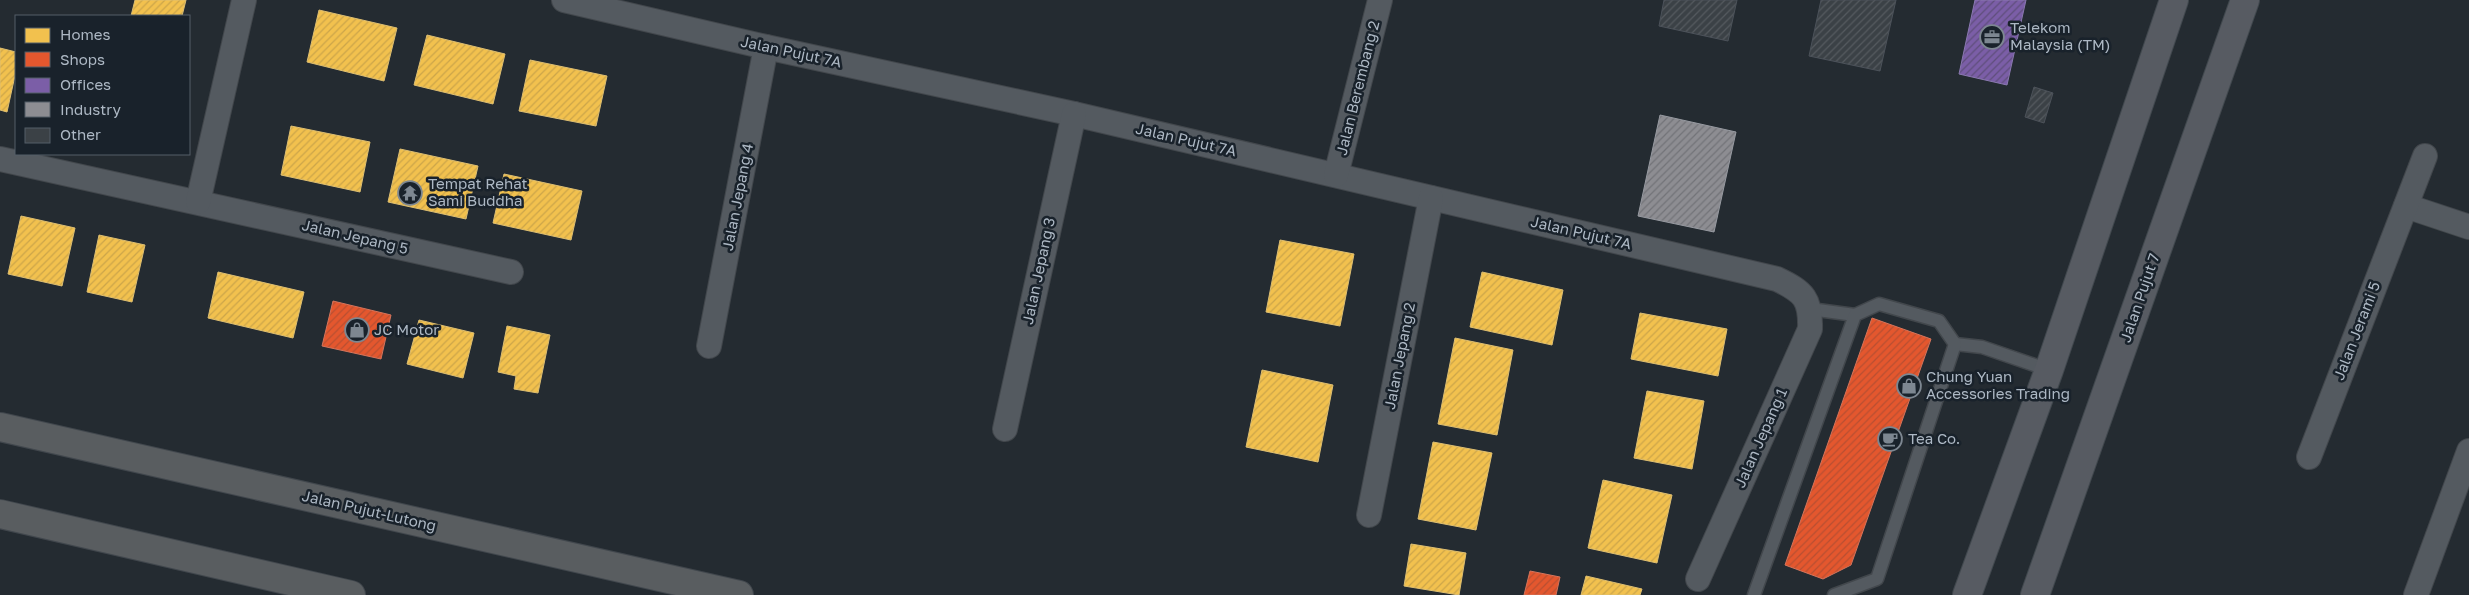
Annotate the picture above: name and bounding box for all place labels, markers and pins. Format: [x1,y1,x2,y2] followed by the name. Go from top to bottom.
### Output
[2010,18,2111,53] place label: Telekom Malaysia (TM)
[1979,24,2005,50] office icon: Telekom Malaysia (TM)
[428,174,528,209] place label: Tempat Rehat Sami Buddha
[397,180,423,206] temple icon: Tempat Rehat Sami Buddha
[344,317,370,343] shop icon: JC Motor
[374,320,439,338] place label: JC Motor
[1926,367,2070,402] place label: Chung Yuan Accessories Trading
[1896,373,1922,399] shop icon: Chung Yuan Accessories Trading
[1877,426,1903,452] cafe icon: Tea Co.
[1908,429,1960,447] place label: Tea Co.

